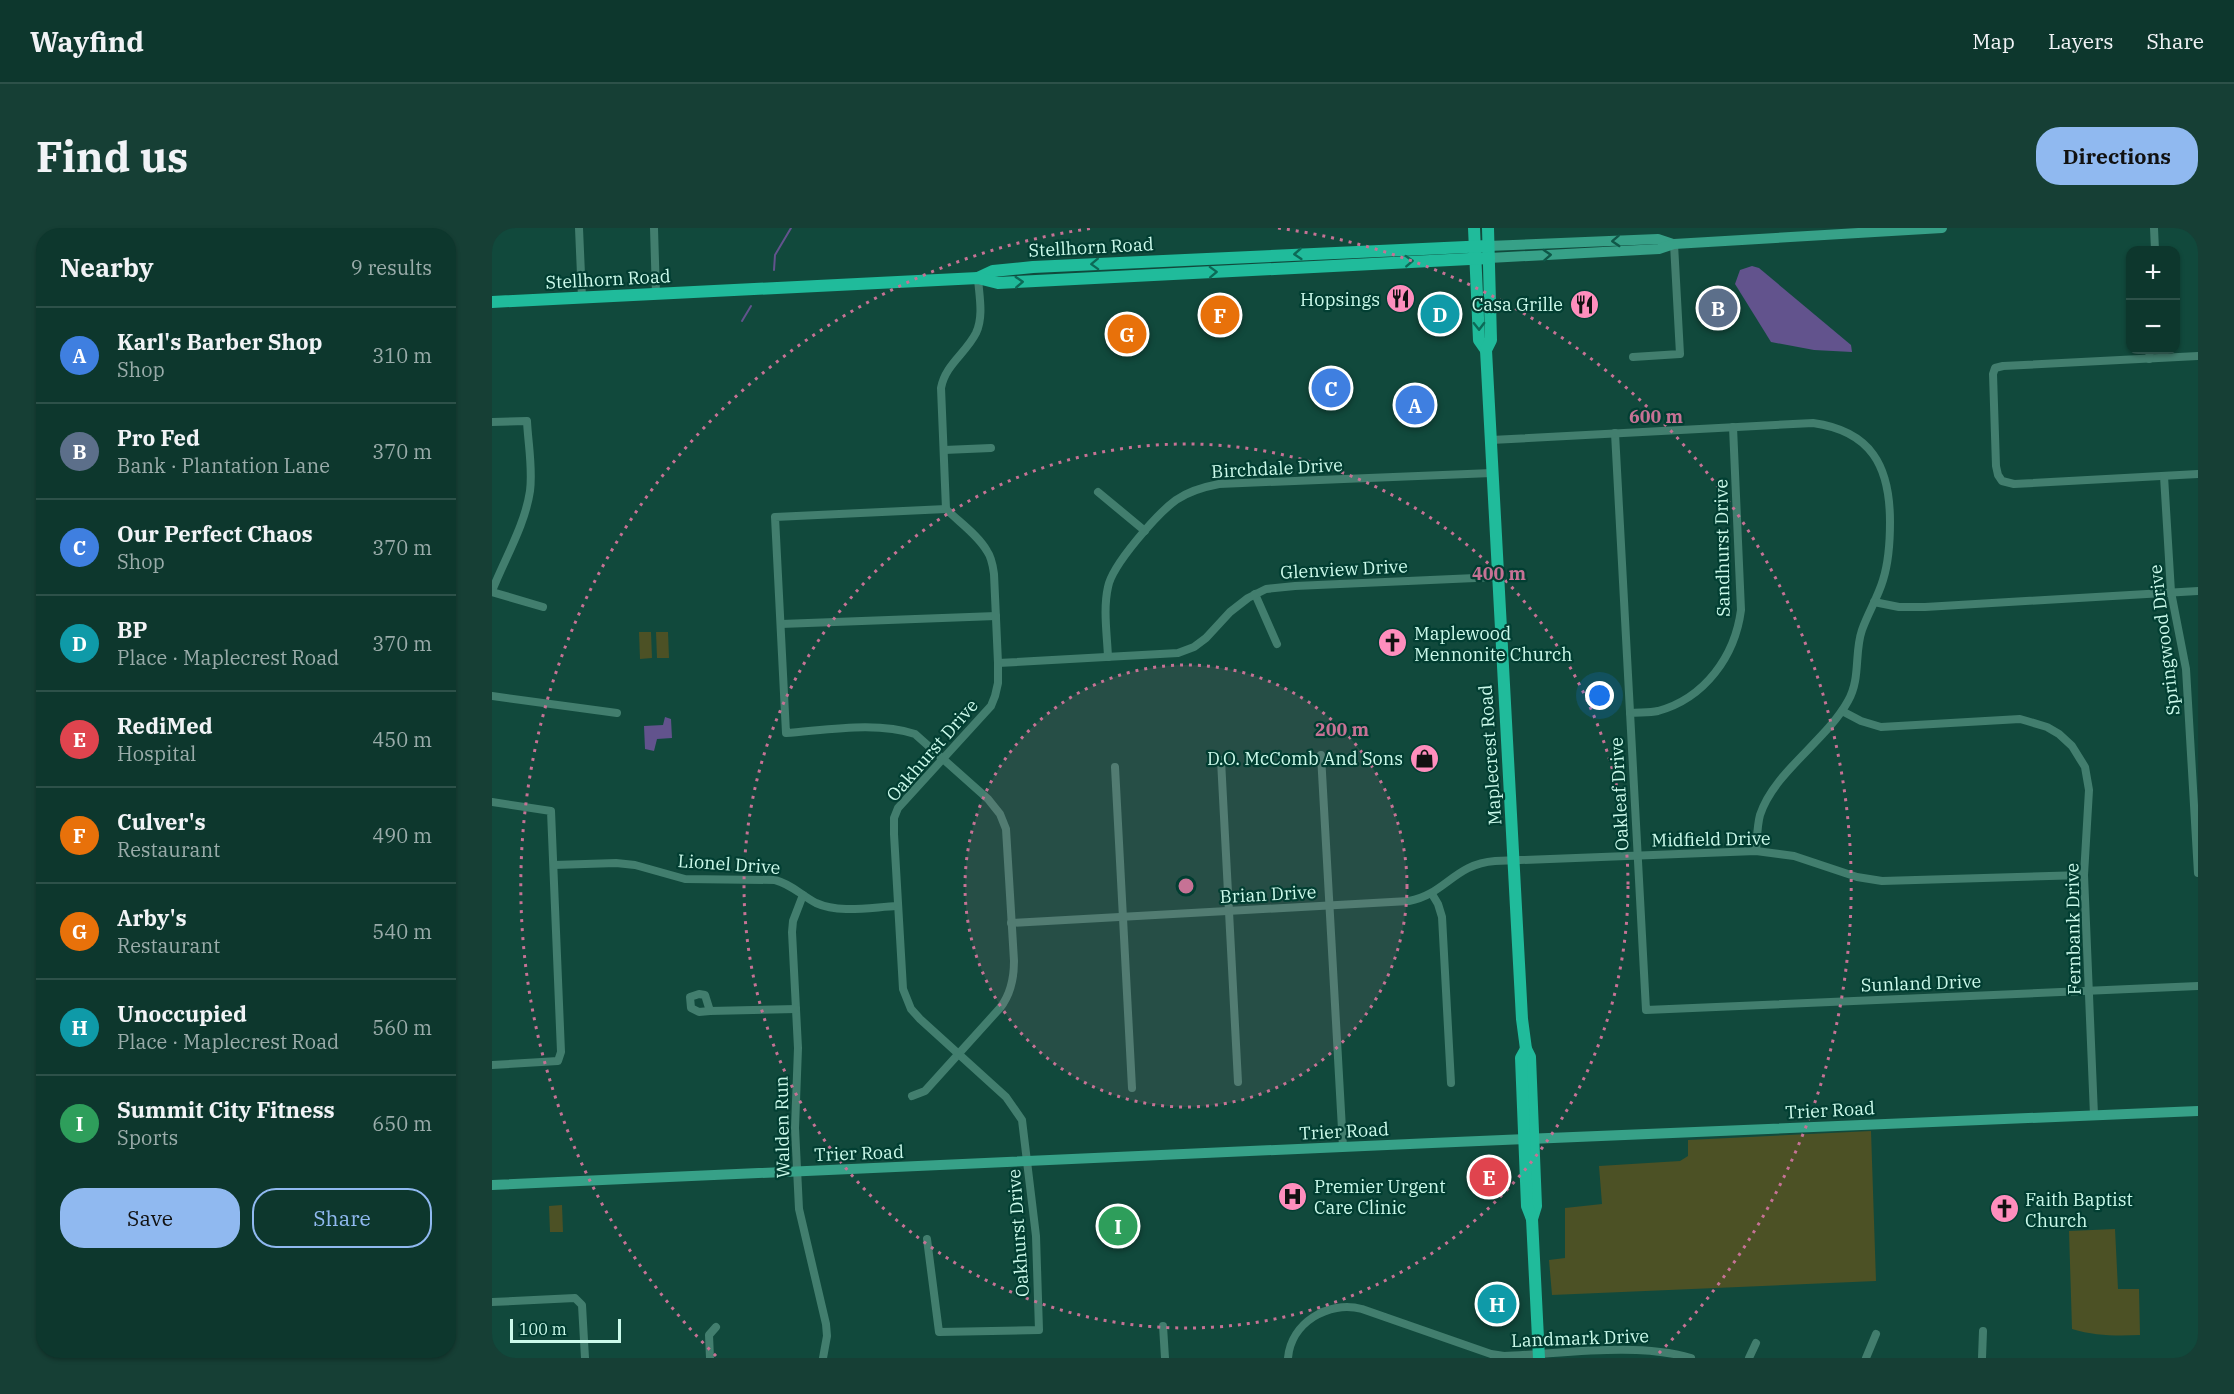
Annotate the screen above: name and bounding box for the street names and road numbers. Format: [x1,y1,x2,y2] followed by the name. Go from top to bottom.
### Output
[1028,232,1154,262] street label: Stellhorn Road
[545,264,671,294] street label: Stellhorn Road
[1211,453,1343,483] street label: Birchdale Drive
[1709,479,1735,617] street label: Sandhurst Drive
[1280,554,1408,584] street label: Glenview Drive
[2143,563,2185,717] street label: Springwood Drive
[1474,684,1506,826] street label: Maplecrest Road
[881,694,983,806] street label: Oakhurst Drive
[1605,736,1633,852] street label: Oakleaf Drive
[1651,826,1771,852] street label: Midfield Drive
[677,849,781,879] street label: Lionel Drive
[2060,863,2086,995] street label: Fernbank Drive
[1219,880,1317,908] street label: Brian Drive
[1860,969,1982,997] street label: Sunland Drive
[770,1076,794,1178] street label: Walden Run
[1785,1096,1876,1124] street label: Trier Road
[1299,1117,1390,1145] street label: Trier Road
[814,1140,904,1166] street label: Trier Road
[1002,1168,1034,1298] street label: Oakhurst Drive
[1511,1324,1649,1352] street label: Landmark Drive

